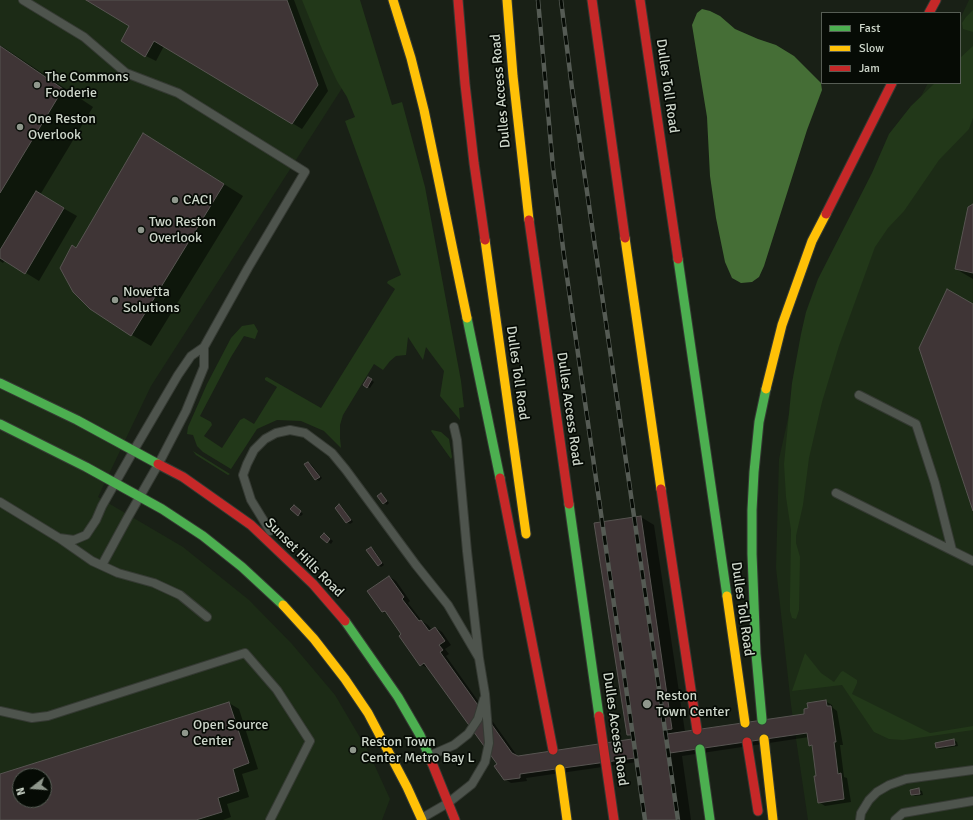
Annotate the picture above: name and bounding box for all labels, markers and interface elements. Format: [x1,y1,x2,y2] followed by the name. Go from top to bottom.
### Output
[821,12,961,84] legend
[859,21,880,36] text: Fast
[488,33,514,149] street label: Dulles Access Road
[652,38,682,134] street label: Dulles Toll Road
[859,41,884,56] text: Slow
[859,61,880,76] text: Jam
[45,69,129,102] place label: The Commons Fooderie
[32,80,42,90] marker: The Commons Fooderie
[28,111,96,144] place label: One Reston Overlook
[15,122,25,132] marker: One Reston Overlook
[183,192,212,208] place label: CACI
[170,195,180,205] marker: CACI
[149,214,216,246] place label: Two Reston Overlook
[136,225,146,235] marker: Two Reston Overlook
[123,284,180,316] place label: Novetta Solutions
[110,295,120,305] marker: Novetta Solutions
[502,325,532,421] street label: Dulles Toll Road
[553,351,585,467] street label: Dulles Access Road
[261,515,347,601] street label: Sunset Hills Road
[727,561,757,657] street label: Dulles Toll Road
[599,671,631,787] street label: Dulles Access Road
[656,688,730,720] place label: Reston Town Center
[641,698,653,710] marker: Reston Town Center
[193,717,268,750] place label: Open Source Center
[180,728,190,738] marker: Open Source Center
[361,734,475,766] place label: Reston Town Center Metro Bay L
[348,745,358,755] marker: Reston Town Center Metro Bay L
[12,768,52,808] north arrow
[14,786,28,797] text: N

